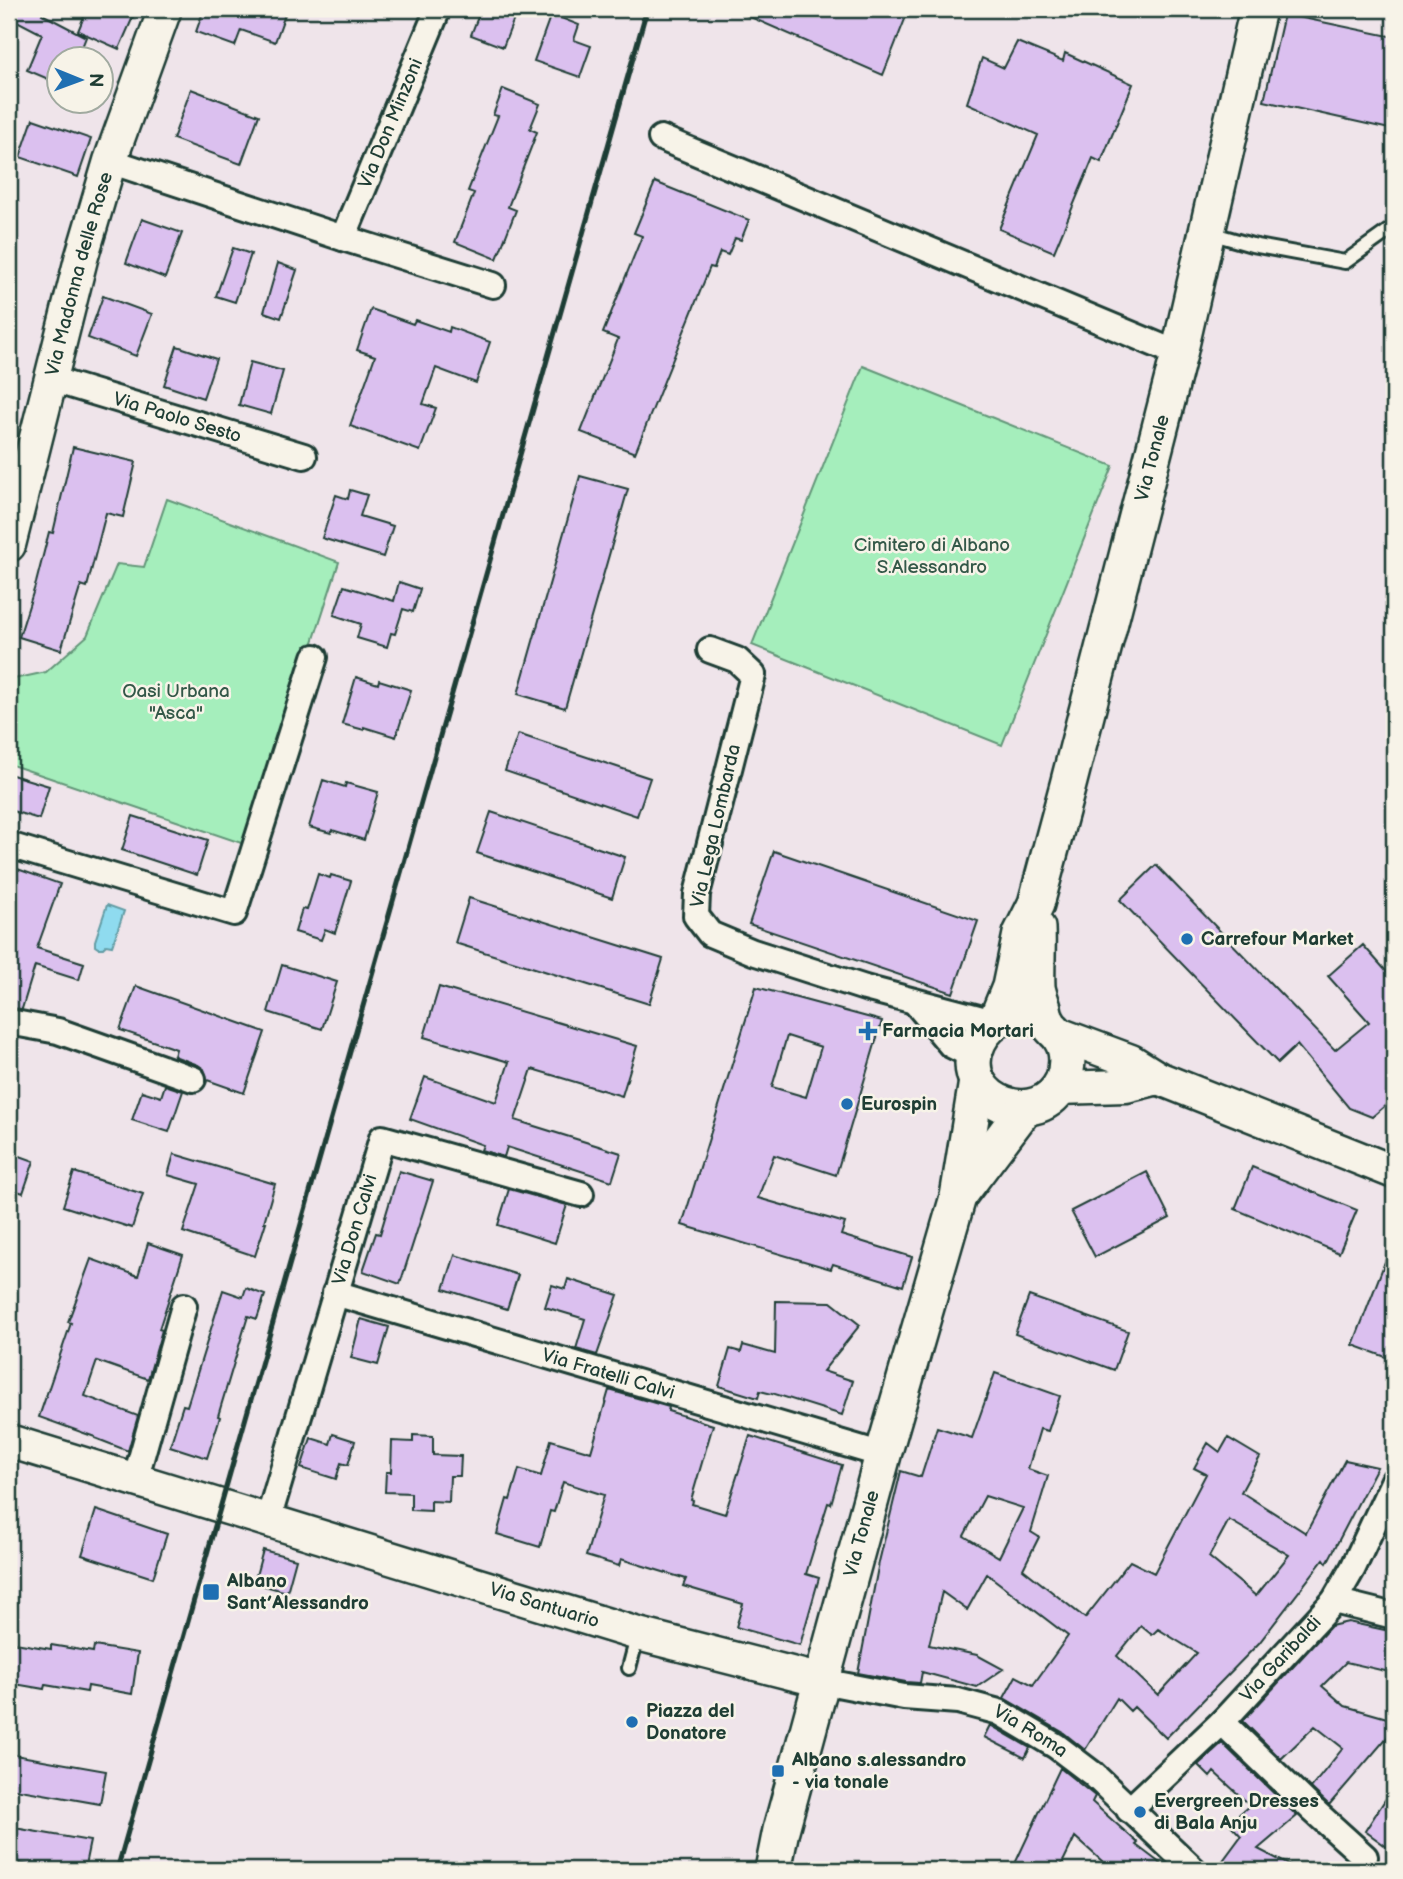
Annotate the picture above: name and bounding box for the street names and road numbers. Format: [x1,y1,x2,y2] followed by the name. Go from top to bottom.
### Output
[353,55,428,192] street label: Via Don Minzoni
[41,169,118,378] street label: Via Madonna delle Rose
[110,387,244,448] street label: Via Paolo Sesto
[1130,412,1174,504] street label: Via Tonale
[686,742,746,910] street label: Via Lega Lombarda
[327,1172,382,1288] street label: Via Don Calvi
[539,1343,677,1404] street label: Via Fratelli Calvi
[839,1488,884,1579] street label: Via Tonale
[487,1578,602,1633] street label: Via Santuario
[1235,1611,1326,1707] street label: Via Garibaldi
[989,1700,1072,1762] street label: Via Roma

